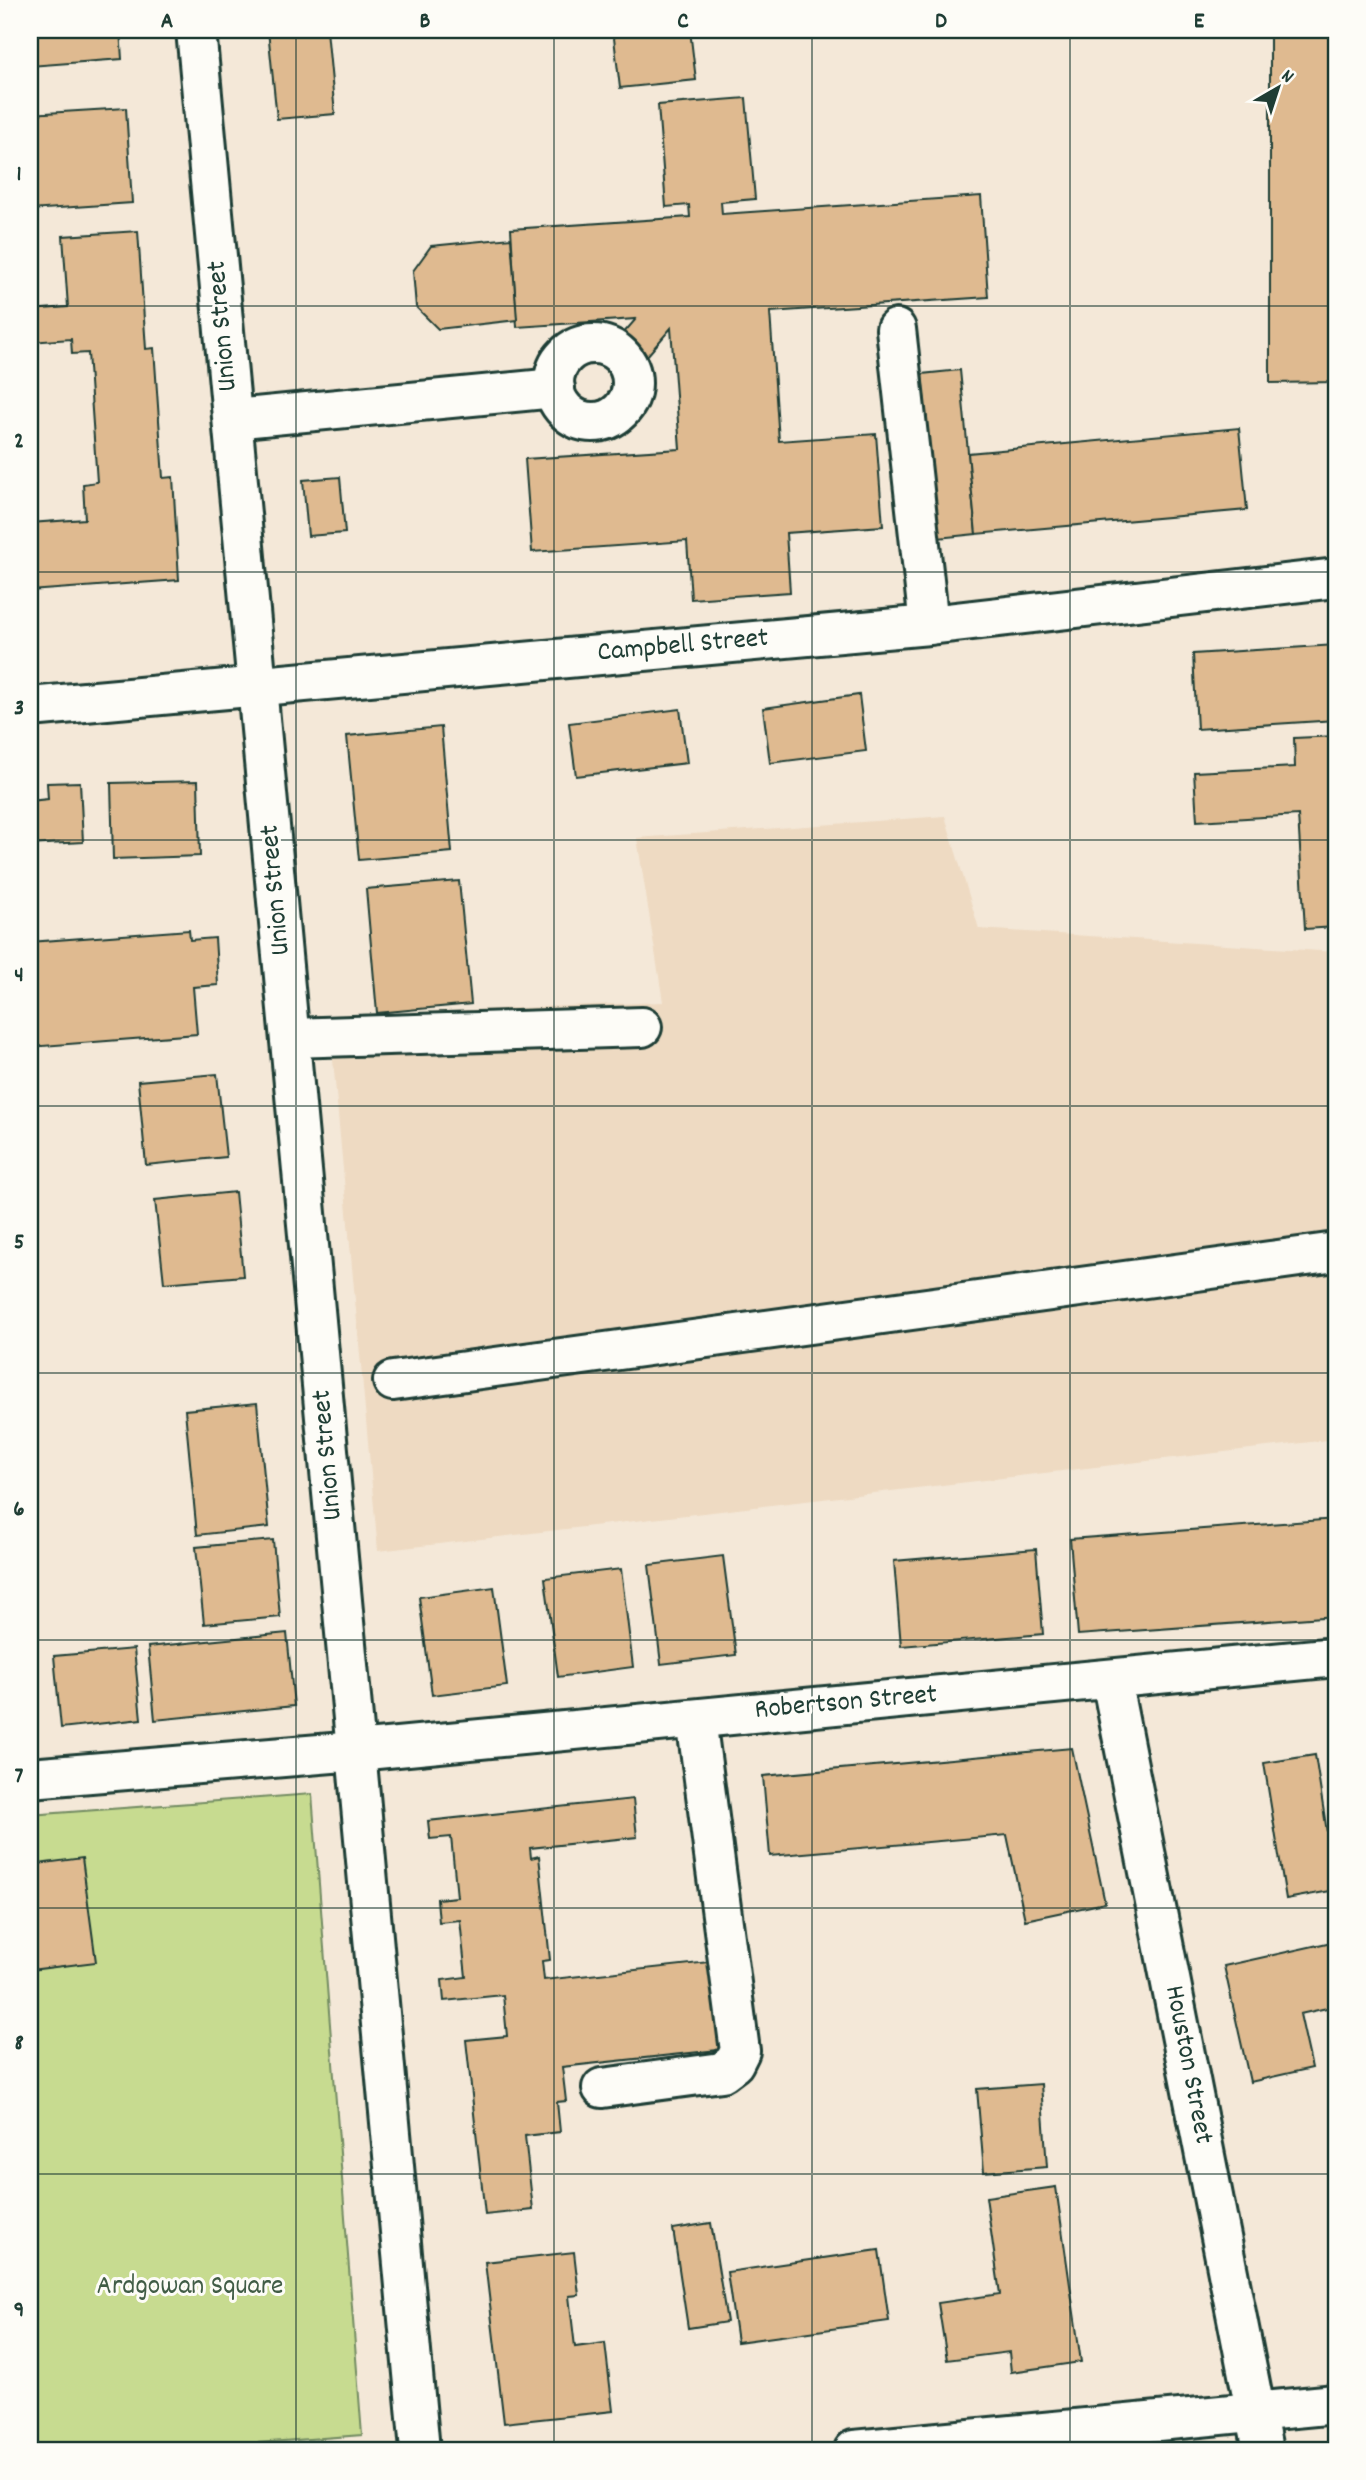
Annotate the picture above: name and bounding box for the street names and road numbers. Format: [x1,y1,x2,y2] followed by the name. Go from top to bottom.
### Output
[198,259,250,393] street label: Union Street
[596,620,770,674] street label: Campbell Street
[251,823,303,957] street label: Union Street
[303,1388,355,1522] street label: Union Street
[753,1676,939,1732] street label: Robertson Street
[1152,1982,1222,2148] street label: Houston Street

